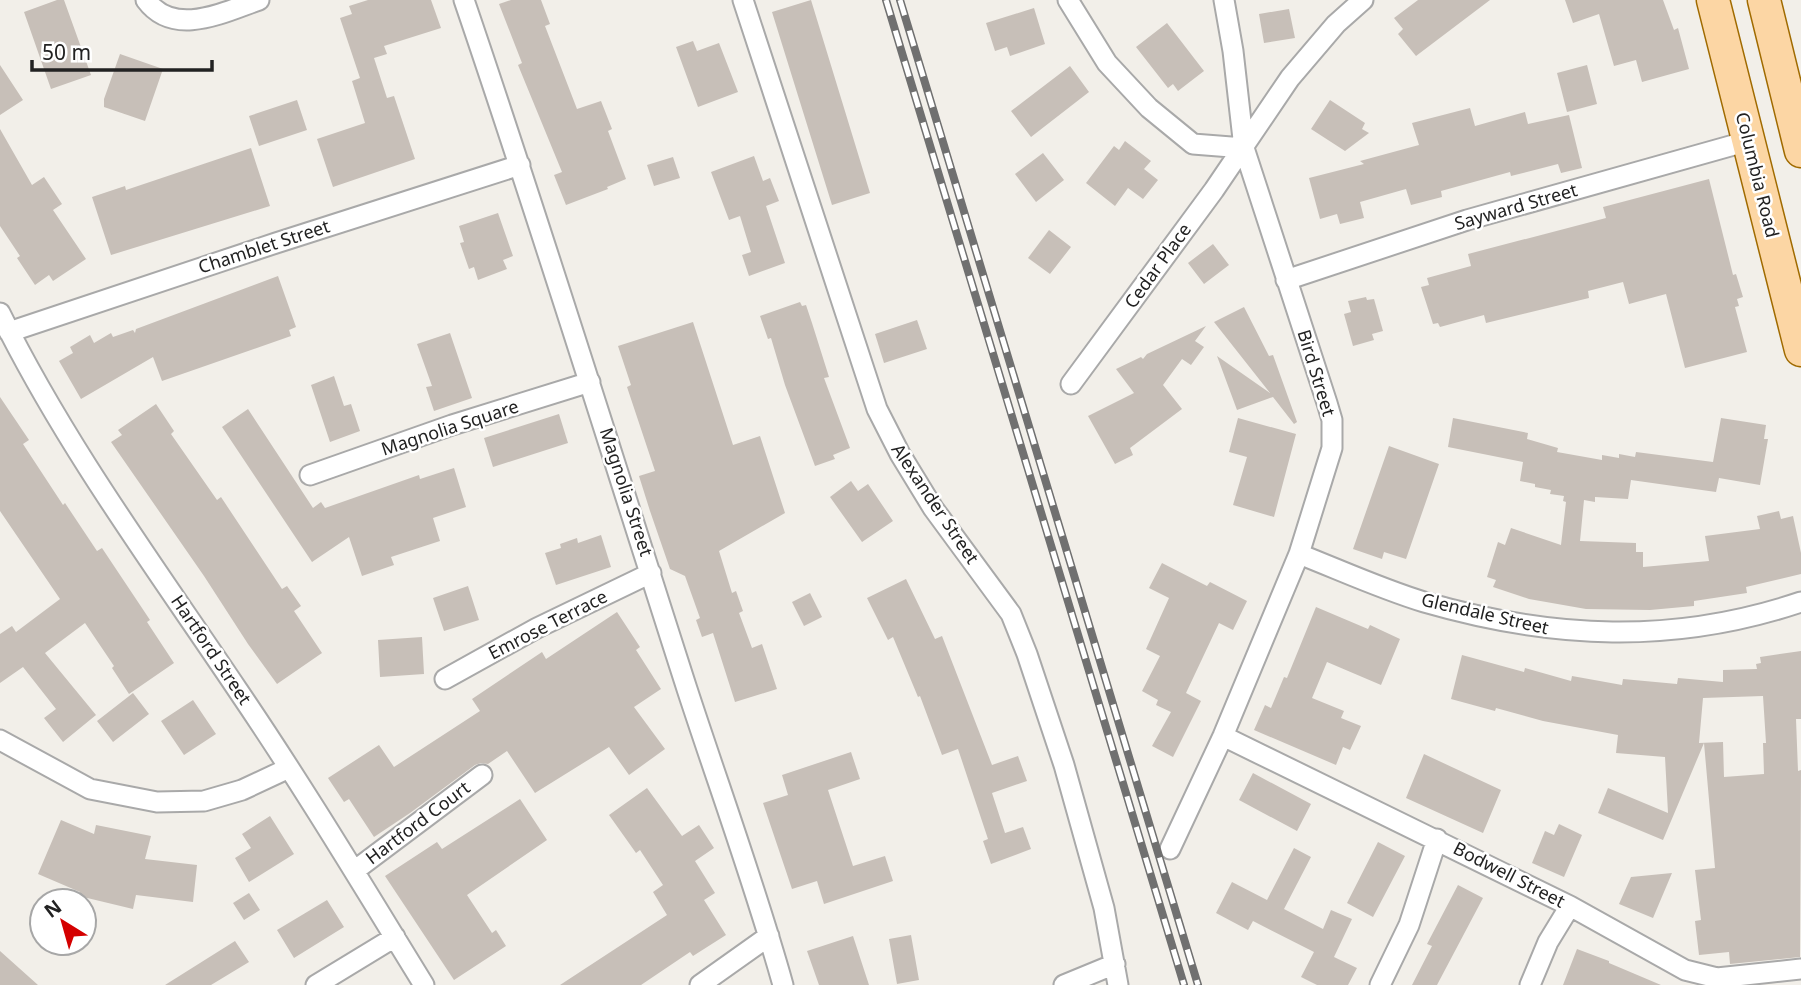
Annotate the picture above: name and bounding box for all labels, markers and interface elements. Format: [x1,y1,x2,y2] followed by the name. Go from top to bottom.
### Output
[32,28,212,72] scale bar
[42,38,91,66] text: 50 m
[1731,109,1785,240] street label: Columbia Road
[1452,177,1580,235] street label: Sayward Street
[195,213,333,279] street label: Chamblet Street
[1118,218,1196,313] street label: Cedar Place
[1292,326,1342,419] street label: Bird Street
[378,394,521,461] street label: Magnolia Square
[595,424,659,560] street label: Magnolia Street
[887,439,985,569] street label: Alexander Street
[484,584,611,664] street label: Emrose Terrace
[1419,587,1552,639] street label: Glendale Street
[166,590,258,709] street label: Hartford Street
[360,775,475,869] street label: Hartford Court
[1450,836,1570,913] street label: Bodwell Street
[28,887,98,957] north arrow
[39,893,67,923] text: N

